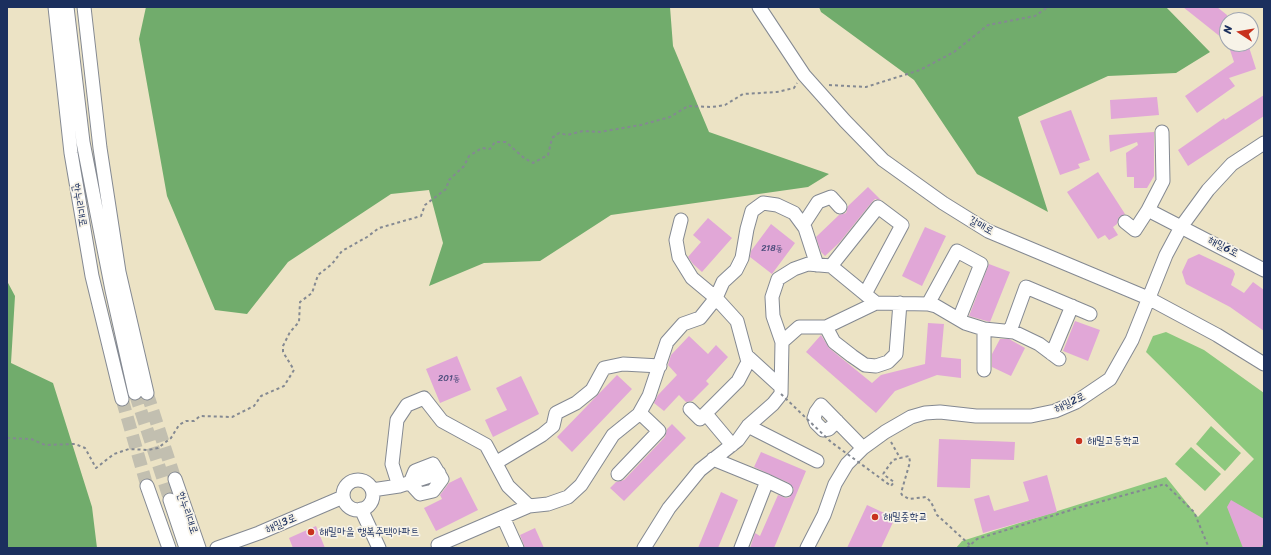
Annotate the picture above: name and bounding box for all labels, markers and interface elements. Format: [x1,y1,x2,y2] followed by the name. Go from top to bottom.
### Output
[1219,12,1259,52] north arrow
[1218,24,1238,35] text: N
[69,182,89,228] street label: 한누리대로
[966,214,996,238] street label: 갈매로
[1205,234,1241,260] street label: 해밀6로
[761,244,783,254] house number: 218동
[438,374,460,384] house number: 201동
[1052,390,1088,416] street label: 해밀2로
[1087,434,1140,448] place label: 해밀고등학교
[1074,436,1084,446] marker: 해밀고등학교
[174,490,200,536] street label: 한누리대로
[883,510,927,524] place label: 해밀중학교
[263,512,299,536] street label: 해밀3로
[870,512,880,522] marker: 해밀중학교
[319,525,419,539] place label: 해밀마을 행복주택아파트
[306,527,316,537] marker: 해밀마을 행복주택아파트

